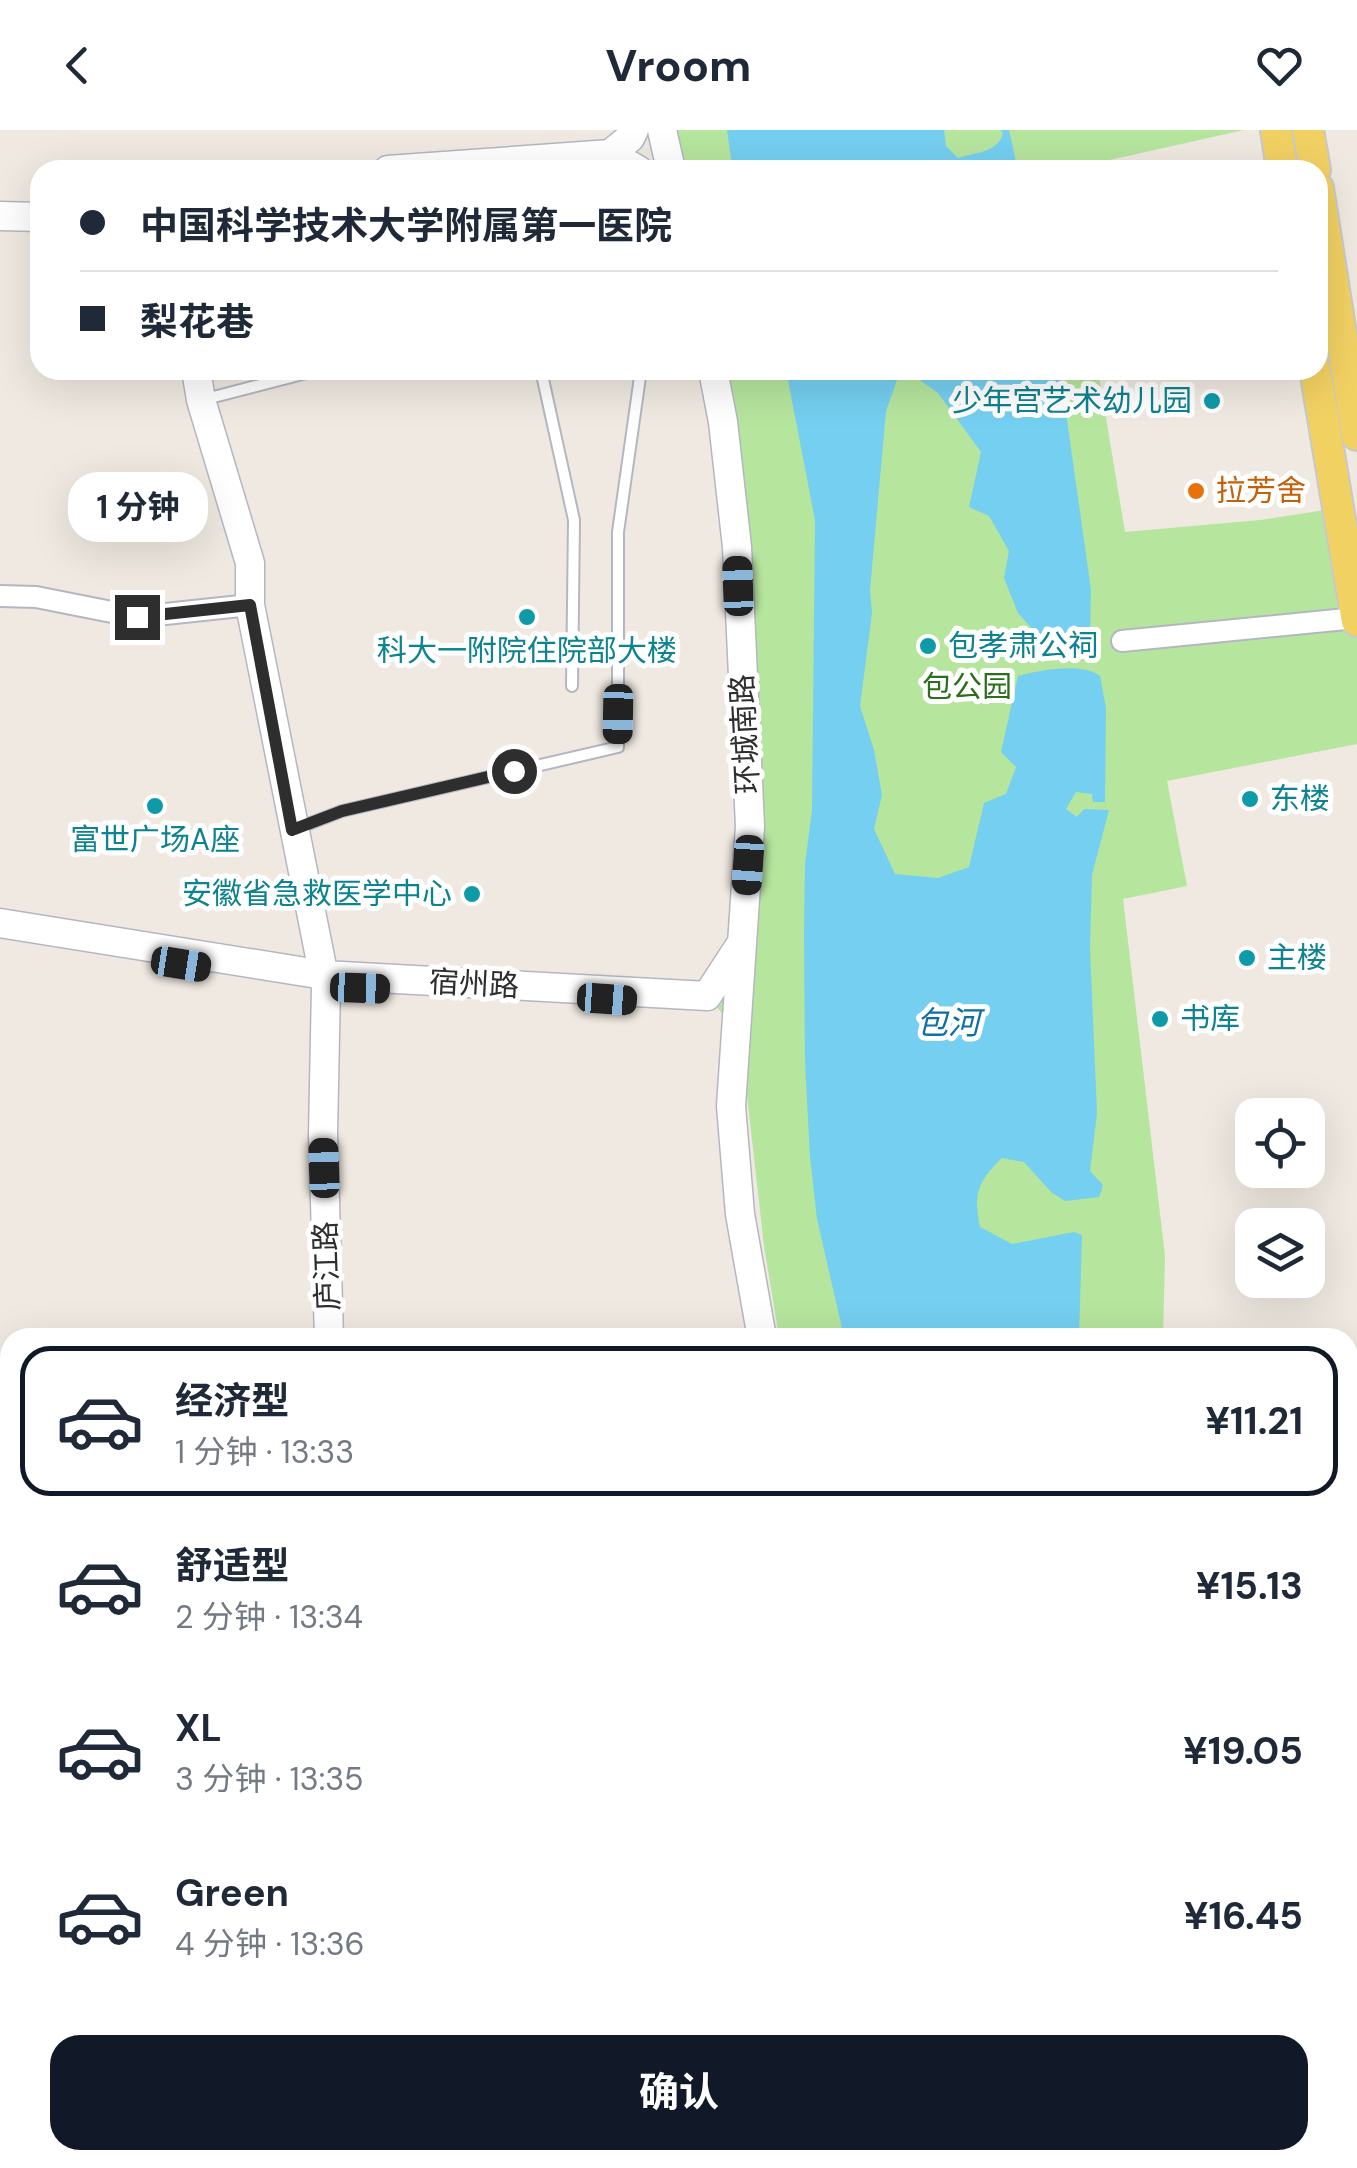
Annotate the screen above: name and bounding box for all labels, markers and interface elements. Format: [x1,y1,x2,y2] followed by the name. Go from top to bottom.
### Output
[606,36,751,95] text: Vroom
[50,38,105,93] icon: back
[1252,38,1307,93] icon: heart
[140,201,672,251] text: 中国科学技术大学附属第一医院
[140,297,254,347] text: 梨花巷
[952,381,1192,420] place label: 少年宫艺术幼儿园
[1201,390,1223,412] marker: 少年宫艺术幼儿园
[1216,471,1306,510] place label: 拉芳舍
[67,472,207,542] callout: 1 分钟
[1185,480,1207,502] marker: 拉芳舍
[96,486,180,528] text: 1 分钟
[722,555,754,617] car
[115,595,160,640] route end
[516,606,538,628] marker: 科大一附院住院部大楼
[948,626,1098,665] place label: 包孝肃公祠
[377,631,677,670] place label: 科大一附院住院部大楼
[917,635,939,657] marker: 包孝肃公祠
[922,667,1012,706] park label: 包公园
[722,673,767,795] street label: 环城南路
[602,684,634,744] car
[492,749,537,794] route start
[1270,779,1330,818] place label: 东楼
[1239,788,1261,810] marker: 东楼
[144,795,166,817] marker: 富世广场A座
[70,820,240,859] place label: 富世广场A座
[731,834,765,896] car
[182,874,452,913] place label: 安徽省急救医学中心
[461,883,483,905] marker: 安徽省急救医学中心
[1267,938,1327,977] place label: 主楼
[149,944,213,984] car
[1236,947,1258,969] marker: 主楼
[428,962,520,1005] street label: 宿州路
[329,972,391,1004] car
[576,982,638,1016] car
[1180,999,1240,1038] place label: 书库
[916,1002,986,1044] water label: 包河
[1149,1008,1171,1030] marker: 书库
[1235,1098,1325,1298] map controls
[1235,1098,1325,1188] button: locate
[308,1137,340,1199] car
[1235,1208,1325,1298] button: layers
[305,1220,348,1312] street label: 庐江路
[55,1376,145,1466] icon: car
[175,1376,289,1426] text: 经济型
[1205,1396,1303,1446] text: ¥11.21
[175,1431,354,1473] text: 1 分钟 · 13:33
[55,1541,145,1631] icon: car
[175,1541,289,1591] text: 舒适型
[1196,1561,1303,1611] text: ¥15.13
[175,1596,363,1638] text: 2 分钟 · 13:34
[175,1703,222,1753] text: XL
[55,1706,145,1796] icon: car
[1183,1726,1303,1776] text: ¥19.05
[175,1758,364,1800] text: 3 分钟 · 13:35
[175,1868,289,1918] text: Green
[55,1871,145,1961] icon: car
[1184,1891,1303,1941] text: ¥16.45
[175,1923,365,1965] text: 4 分钟 · 13:36
[50,2035,1308,2150] button: 确认

